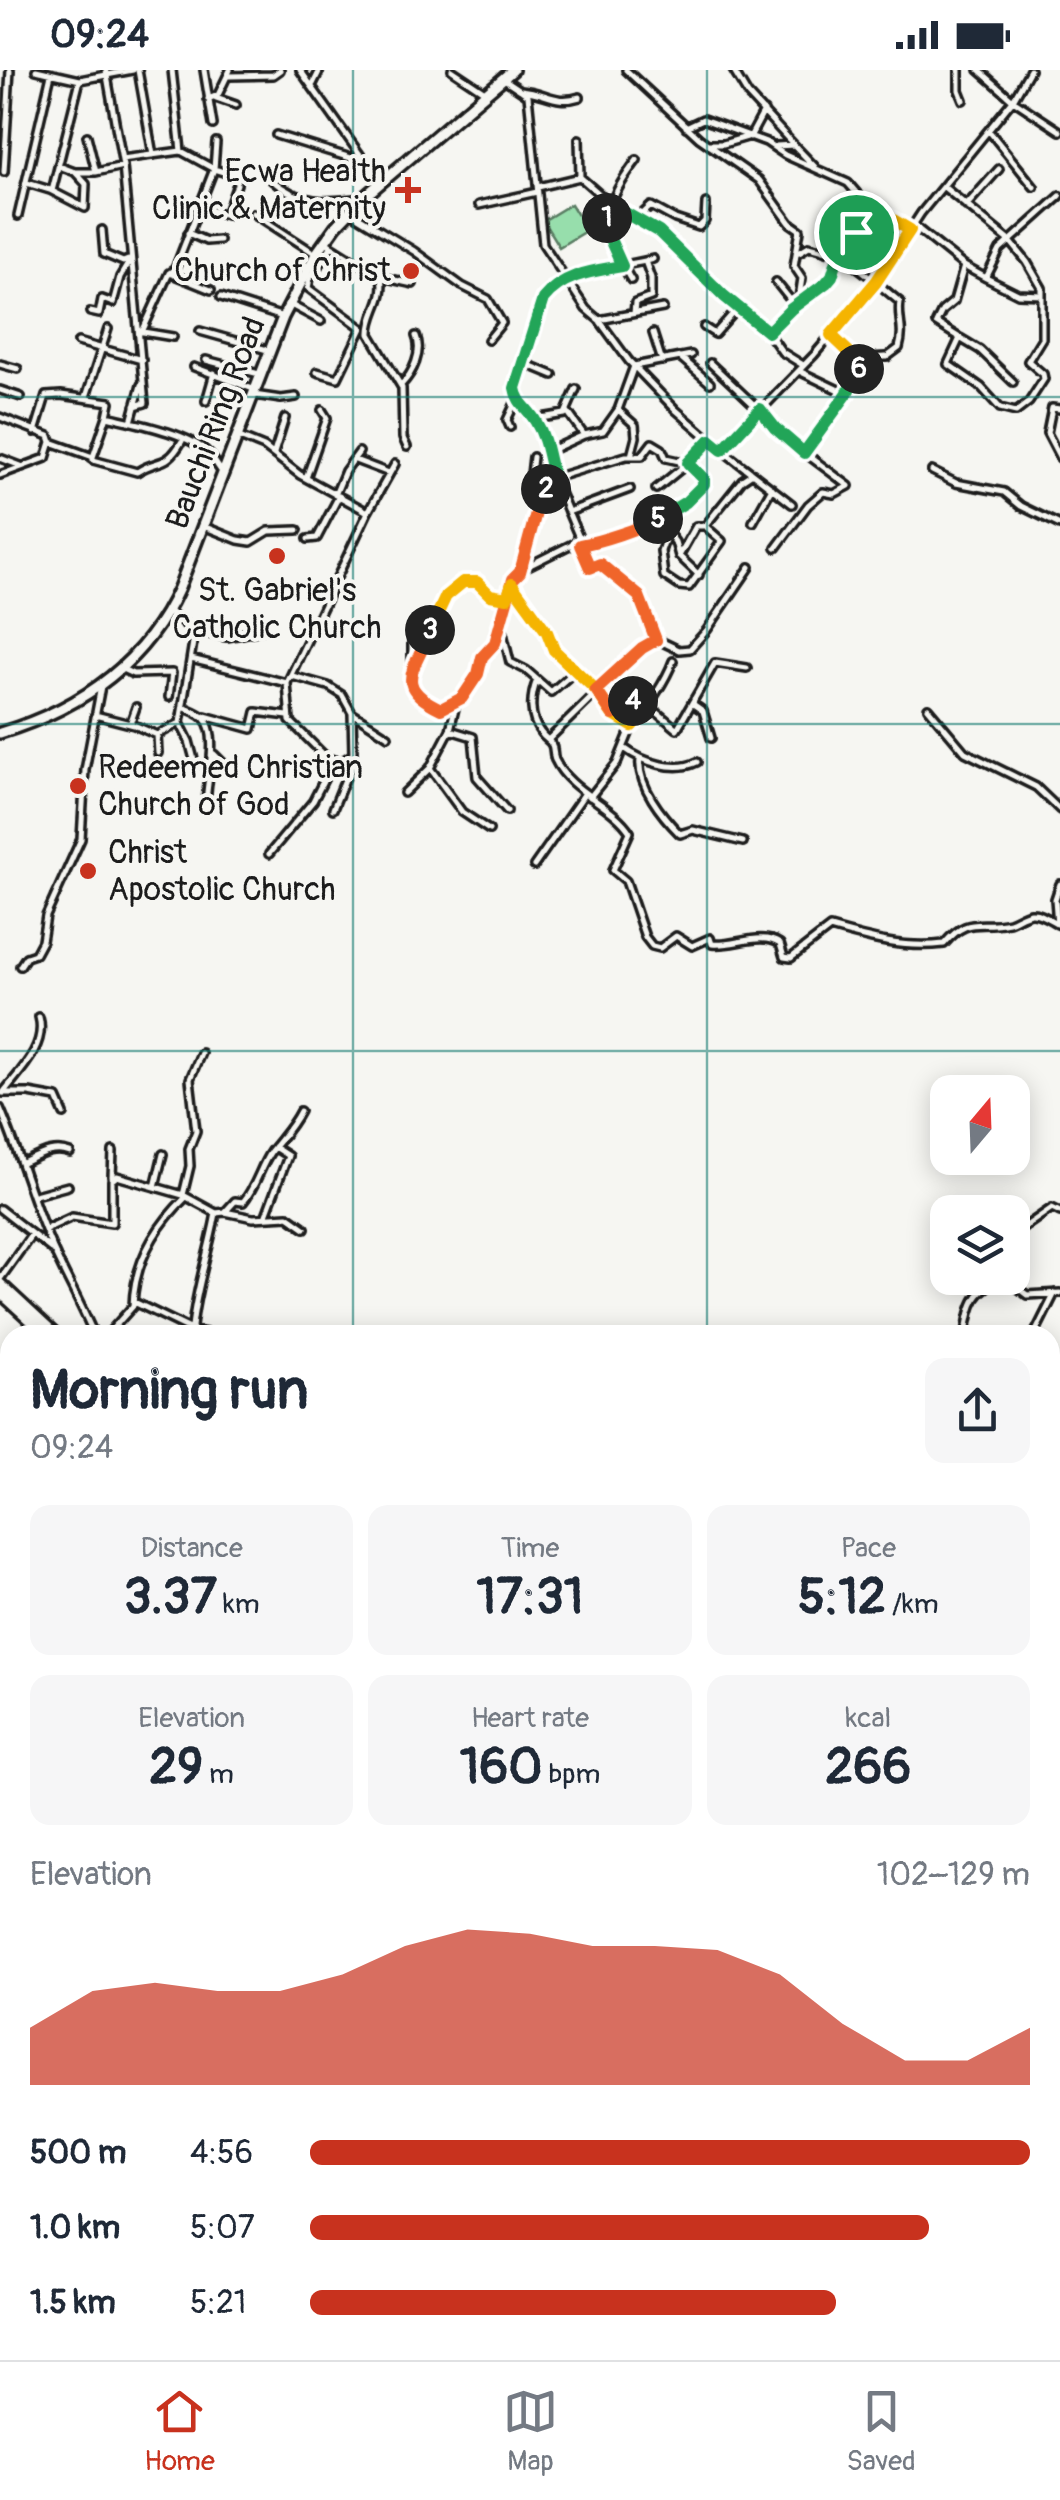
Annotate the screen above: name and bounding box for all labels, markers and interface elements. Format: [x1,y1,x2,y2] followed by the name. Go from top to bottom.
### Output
[50,11,149,59] text: 09:24
[152,152,386,229] place label: Ecwa Health Clinic & Maternity
[395,177,421,203] marker: Ecwa Health Clinic & Maternity
[814,190,899,275] pin
[582,193,632,243] pin: 1
[602,200,612,235] text: 1
[829,205,884,260] icon: arrive
[174,251,391,291] place label: Church of Christ
[400,260,422,282] marker: Church of Christ
[157,311,275,535] street label: Bauchi Ring Road
[834,344,884,394] pin: 6
[851,351,867,386] text: 6
[521,464,571,514] pin: 2
[538,471,554,506] text: 2
[633,494,683,544] pin: 5
[650,501,666,536] text: 5
[266,545,288,567] marker: St. Gabriel's Catholic Church
[173,571,381,648] place label: St. Gabriel's Catholic Church
[405,605,455,655] pin: 3
[422,612,438,647] text: 3
[608,676,658,726] pin: 4
[625,683,641,718] text: 4
[98,748,363,825] place label: Redeemed Christian Church of God
[67,775,89,797] marker: Redeemed Christian Church of God
[108,833,336,910] place label: Christ Apostolic Church
[77,860,99,882] marker: Christ Apostolic Church
[930,1075,1030,1175] north arrow
[930,1075,1030,1295] map controls
[930,1195,1030,1295] button: layers
[30,1356,308,1425] text: Morning run
[925,1358,1030,1463] button: share
[30,1428,113,1468] text: 09:24
[140,1531,243,1566] text: Distance
[501,1531,559,1566] text: Time
[841,1531,896,1566] text: Pace
[124,1566,217,1629] text: 3.37
[477,1566,583,1629] text: 17:31
[798,1566,886,1629] text: 5:12
[217,1587,260,1622] text: km
[886,1587,939,1622] text: /km
[138,1701,245,1736] text: Elevation
[471,1701,589,1736] text: Heart rate
[846,1701,891,1736] text: kcal
[149,1736,203,1799] text: 29
[460,1736,542,1799] text: 160
[825,1736,911,1799] text: 266
[203,1757,234,1792] text: m
[542,1757,600,1792] text: bpm
[30,1855,152,1895] text: Elevation
[877,1855,1030,1895] text: 102–129 m
[30,2133,126,2173] text: 500 m
[190,2133,253,2173] text: 4:56
[30,2208,120,2248] text: 1.0 km
[190,2208,255,2248] text: 5:07
[30,2283,116,2323] text: 1.5 km
[190,2283,246,2323] text: 5:21
[144,2384,215,2479] tab: Home
[503,2384,558,2479] tab: Map
[846,2384,916,2479] tab: Saved

